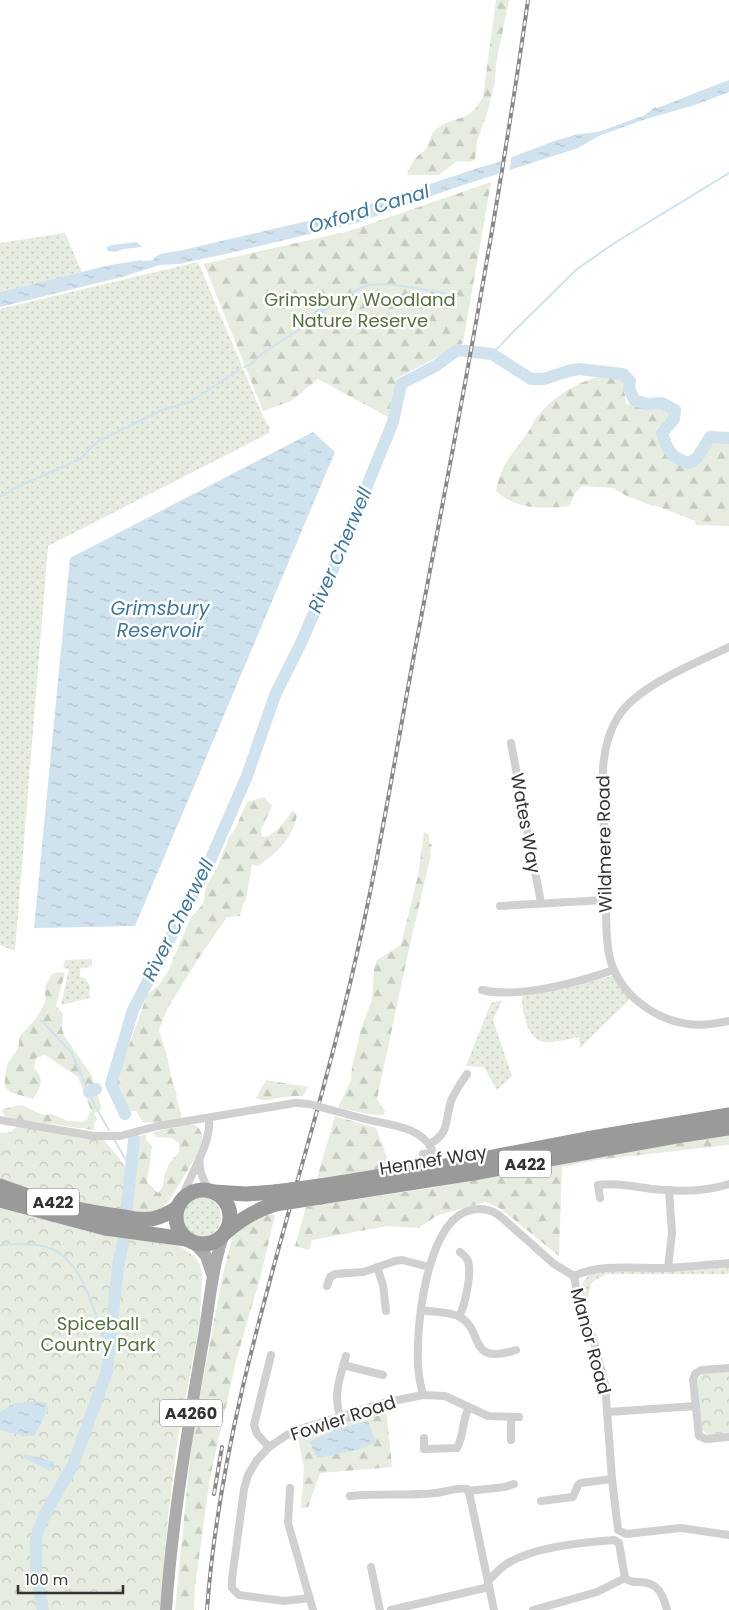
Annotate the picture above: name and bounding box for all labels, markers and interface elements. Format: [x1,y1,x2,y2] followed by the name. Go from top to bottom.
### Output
[305,178,433,240] water label: Oxford Canal
[264,287,456,333] park label: Grimsbury Woodland Nature Reserve
[301,483,379,617] water label: River Cherwell
[111,595,211,644] water label: Grimsbury Reservoir
[505,771,547,875] street label: Wates Way
[590,775,618,913] street label: Wildmere Road
[136,854,221,986] water label: River Cherwell
[378,1139,488,1181] street label: Hennef Way
[499,1150,551,1178] road number: A422
[27,1188,79,1216] road number: A422
[565,1285,617,1397] street label: Manor Road
[40,1311,156,1357] park label: Spiceball Country Park
[287,1389,399,1447] street label: Fowler Road
[160,1400,222,1426] road number: A4260
[18,1562,122,1594] scale bar
[25,1569,68,1590] text: 100 m

